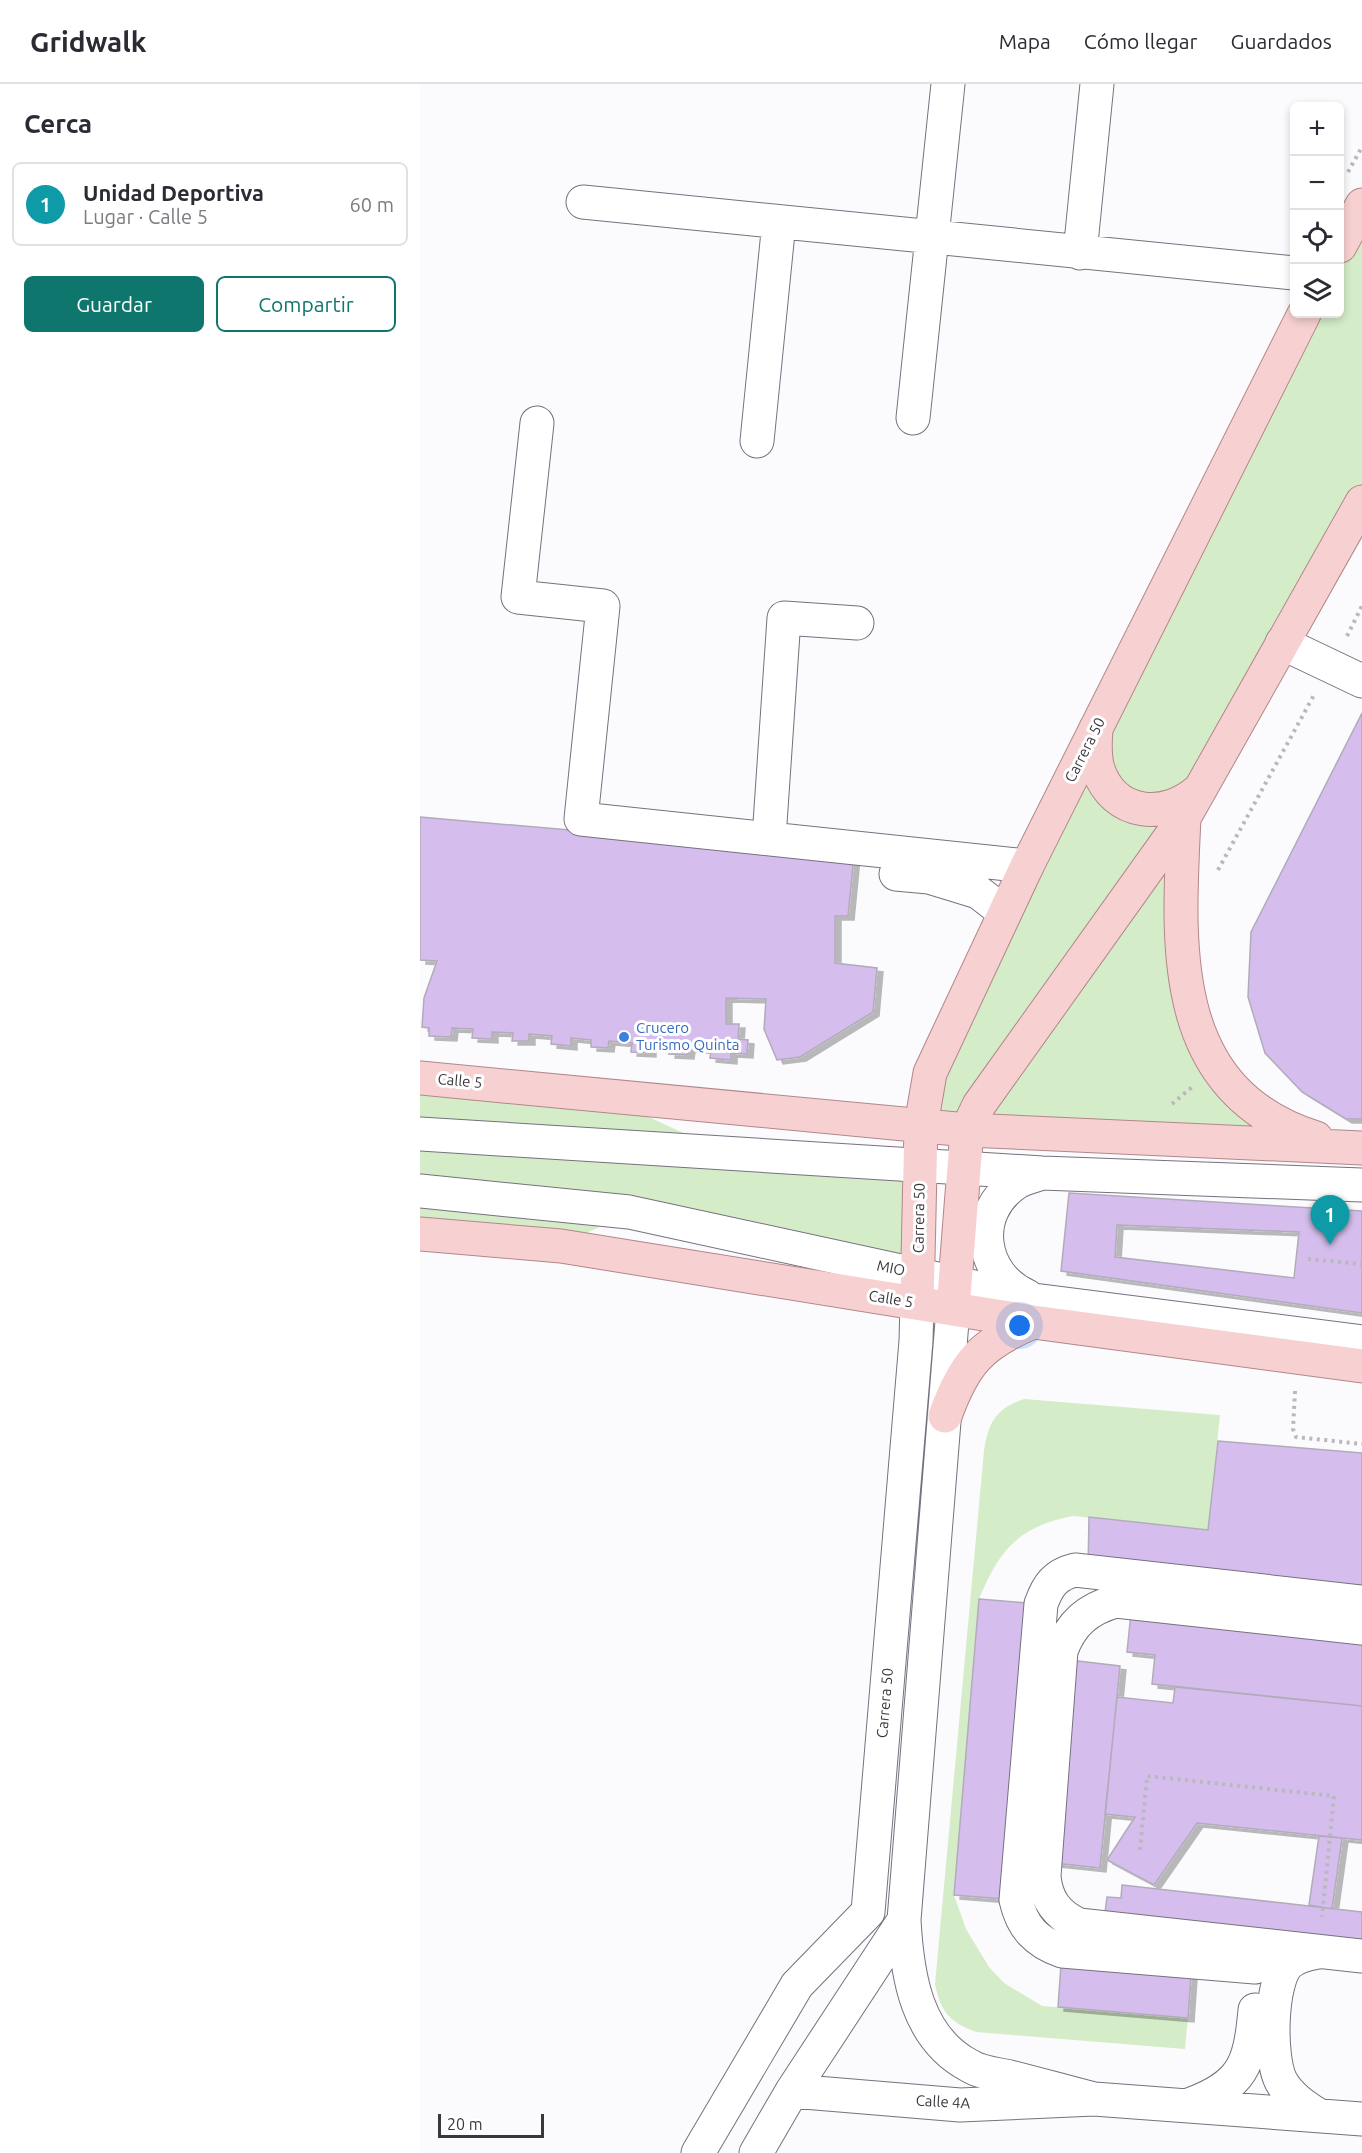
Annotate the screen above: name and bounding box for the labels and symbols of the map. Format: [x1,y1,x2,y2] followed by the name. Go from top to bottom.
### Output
[1061,715,1108,785] street label: Carrera 50
[636,1019,739,1053] place label: Crucero Turismo Quinta
[617,1030,631,1044] marker: Crucero Turismo Quinta
[437,1070,483,1091] street label: Calle 5
[909,1183,928,1253] street label: Carrera 50
[1310,1196,1350,1245] pin: 1
[875,1256,907,1279] street label: MIO
[868,1287,915,1310] street label: Calle 5
[1005,1311,1034,1340] your location
[873,1667,896,1739] street label: Carrera 50
[915,2092,971,2111] street label: Calle 4A
[438,2111,544,2138] scale bar

